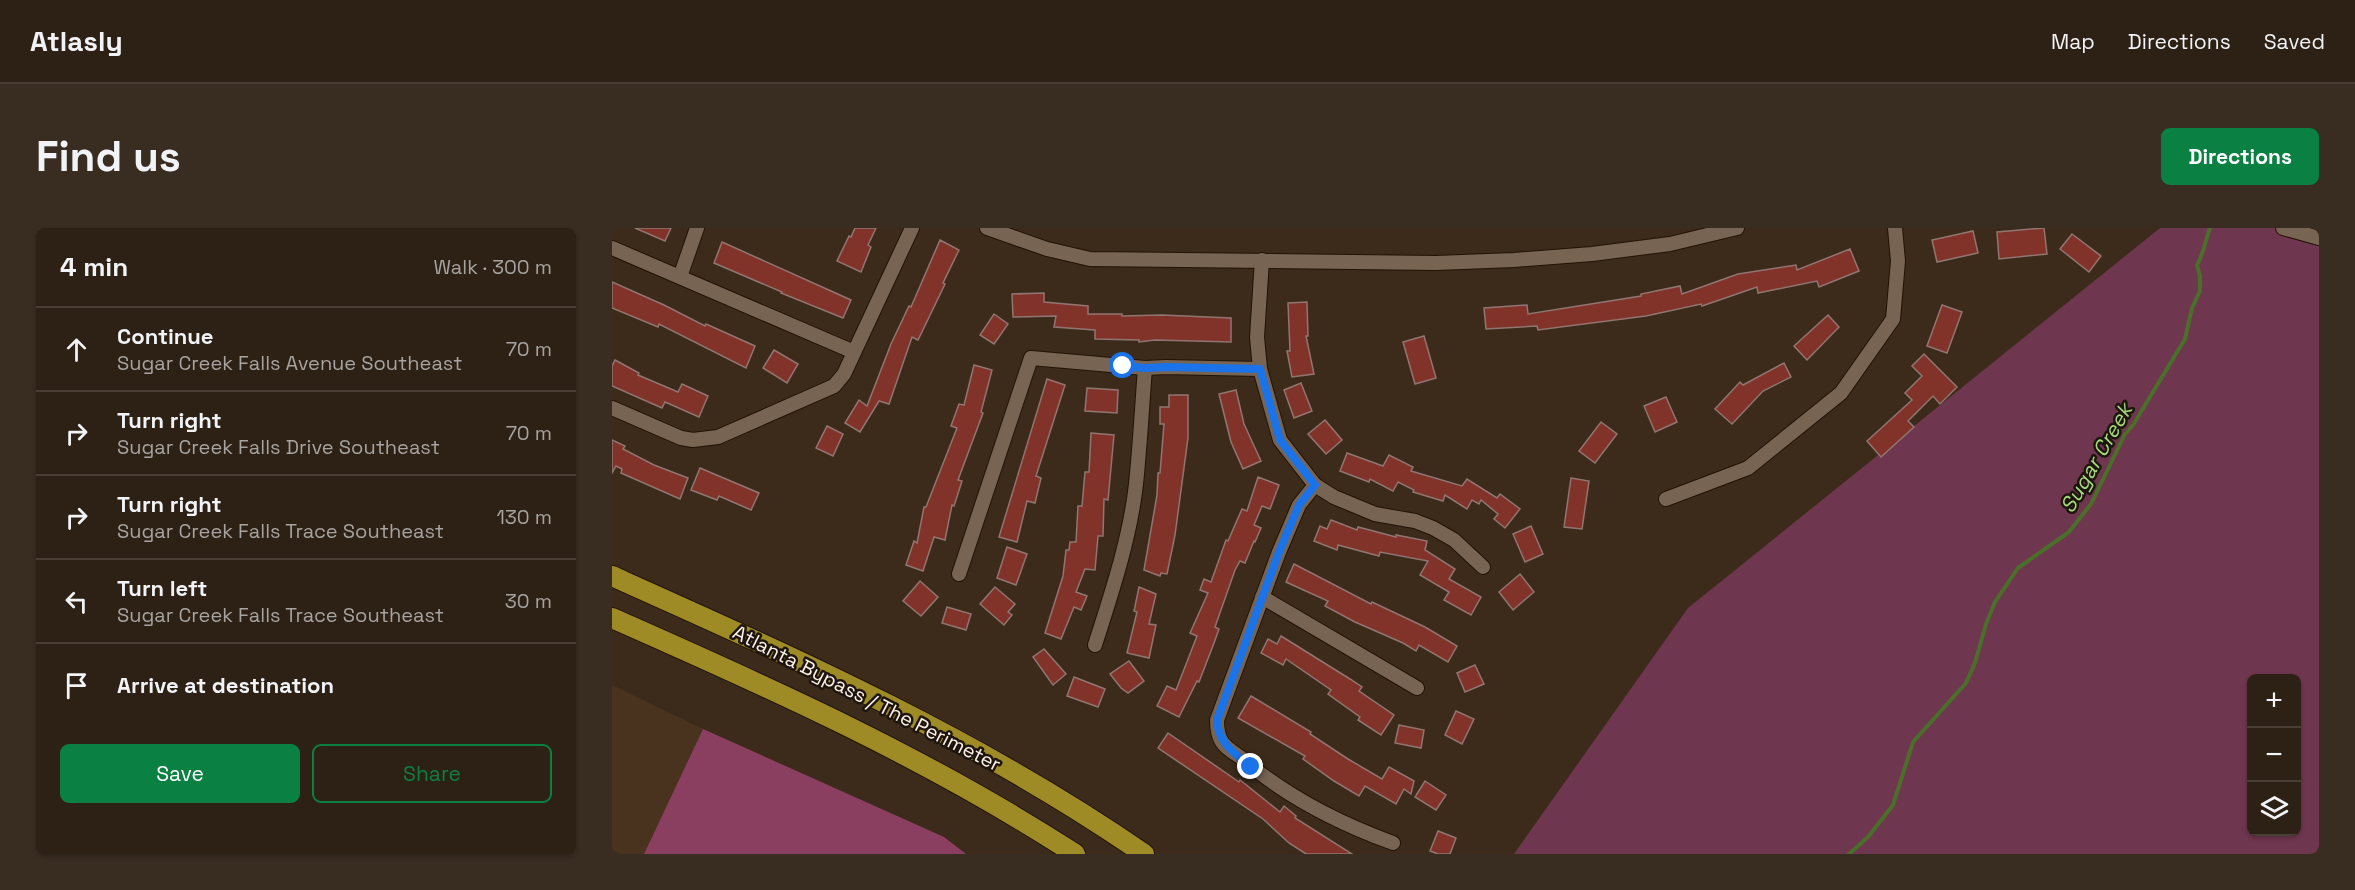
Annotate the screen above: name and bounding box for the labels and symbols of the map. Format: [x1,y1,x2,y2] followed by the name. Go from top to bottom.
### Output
[1109,352,1135,378] route start
[2054,396,2139,517] water label: Sugar Creek
[729,619,1005,777] street label: Atlanta Bypass / The Perimeter
[1237,753,1263,779] route end

